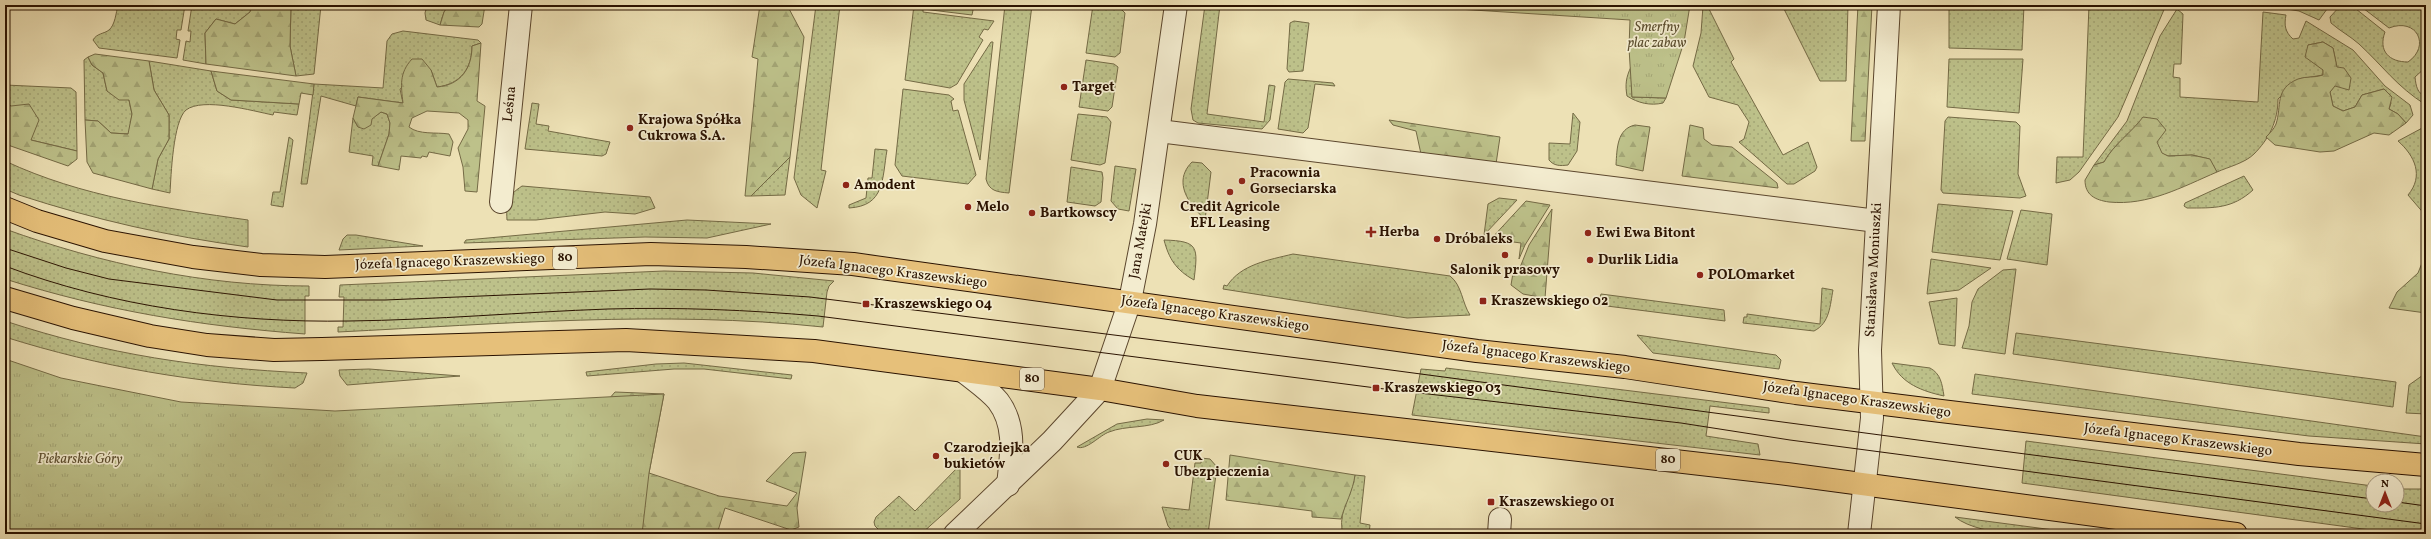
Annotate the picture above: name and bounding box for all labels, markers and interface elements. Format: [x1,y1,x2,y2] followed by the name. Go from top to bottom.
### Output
[1628,18,1687,53] park label: Smerfny plac zabaw
[1072,78,1115,97] place label: Target
[1059,82,1069,92] marker: Target
[499,85,521,123] street label: Leśna
[638,111,742,146] place label: Krajowa Spółka Cukrowa S.A.
[625,123,635,133] marker: Krajowa Spółka Cukrowa S.A.
[1250,164,1337,199] place label: Pracownia Gorseciarska
[854,176,915,195] place label: Amodent
[1237,176,1247,186] marker: Pracownia Gorseciarska
[841,180,851,190] marker: Amodent
[1225,187,1235,197] marker: Credit Agricole EFL Leasing
[976,198,1009,217] place label: Melo
[1180,198,1280,233] place label: Credit Agricole EFL Leasing
[963,202,973,212] marker: Melo
[1125,202,1157,280] street label: Jana Matejki
[1861,202,1887,338] street label: Stanisława Moniuszki
[1040,204,1117,223] place label: Bartkowscy
[1027,208,1037,218] marker: Bartkowscy
[1379,223,1420,242] place label: Herba
[1596,224,1695,243] place label: Ewi Ewa Bitont
[1366,227,1376,237] marker: Herba
[1583,228,1593,238] marker: Ewi Ewa Bitont
[1445,230,1513,249] place label: Dróbaleks
[1432,234,1442,244] marker: Dróbaleks
[553,247,577,269] road number: 80
[355,249,545,275] street label: Józefa Ignacego Kraszewskiego
[1500,250,1510,260] marker: Salonik prasowy
[798,251,988,293] street label: Józefa Ignacego Kraszewskiego
[1598,251,1679,270] place label: Durlik Lidia
[1585,255,1595,265] marker: Durlik Lidia
[1450,261,1560,280] place label: Salonik prasowy
[1708,266,1795,285] place label: POLOmarket
[1695,270,1705,280] marker: POLOmarket
[1120,291,1310,337] street label: Józefa Ignacego Kraszewskiego
[1491,292,1608,311] place label: Kraszewskiego 02
[874,295,993,314] place label: Kraszewskiego 04
[1478,296,1488,306] marker: Kraszewskiego 02
[861,299,871,309] marker: Kraszewskiego 04
[1441,336,1631,378] street label: Józefa Ignacego Kraszewskiego
[1020,368,1044,390] road number: 80
[1762,377,1952,423] street label: Józefa Ignacego Kraszewskiego
[1384,379,1501,398] place label: Kraszewskiego 03
[1371,383,1381,393] marker: Kraszewskiego 03
[2083,419,2273,461] street label: Józefa Ignacego Kraszewskiego
[944,439,1031,474] place label: Czarodziejka bukietów
[1174,447,1270,482] place label: CUK Ubezpieczenia
[1656,449,1680,471] road number: 80
[38,450,123,469] park label: Piekarskie Góry
[931,451,941,461] marker: Czarodziejka bukietów
[1161,459,1171,469] marker: CUK Ubezpieczenia
[2365,473,2405,513] north arrow
[2381,477,2389,492] text: N
[1499,493,1615,512] place label: Kraszewskiego 01
[1486,497,1496,507] marker: Kraszewskiego 01

